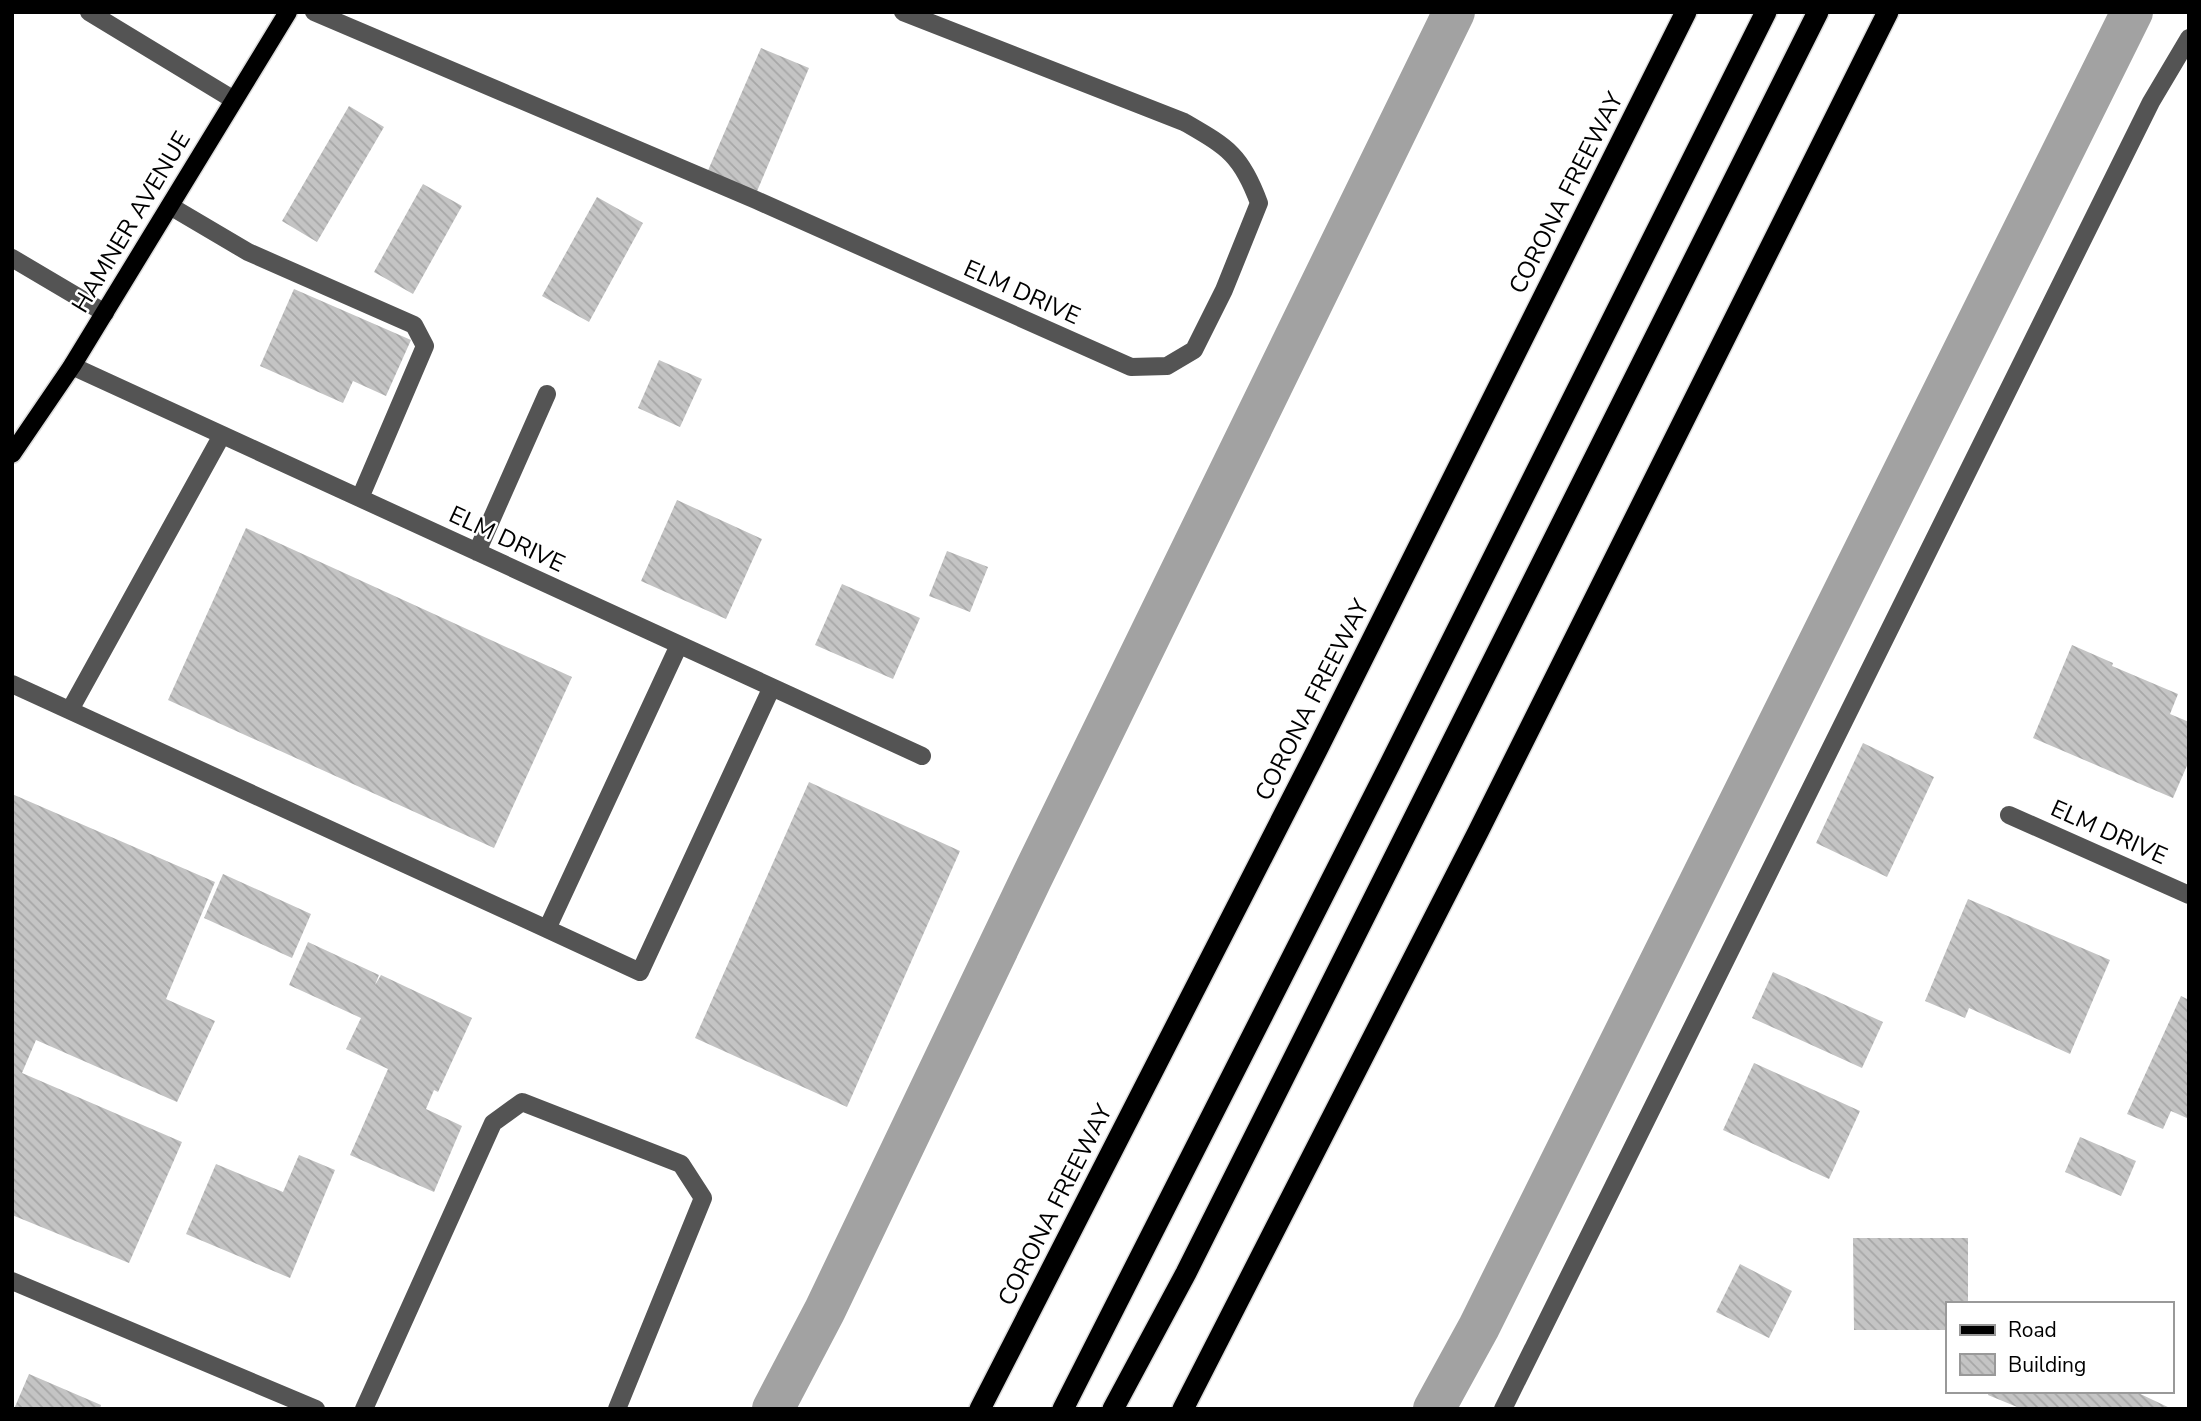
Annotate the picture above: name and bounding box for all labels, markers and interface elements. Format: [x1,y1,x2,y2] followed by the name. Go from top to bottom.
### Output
[1501,86,1631,299] street label: CORONA FREEWAY
[64,125,198,319] street label: HAMNER AVENUE
[959,252,1085,332] street label: ELM DRIVE
[444,498,570,580] street label: ELM DRIVE
[1247,593,1377,806] street label: CORONA FREEWAY
[2046,792,2172,872] street label: ELM DRIVE
[990,1098,1120,1311] street label: CORONA FREEWAY
[1946,1302,2173,1393] legend
[2008,1316,2057,1344] text: Road
[2008,1351,2086,1379] text: Building

